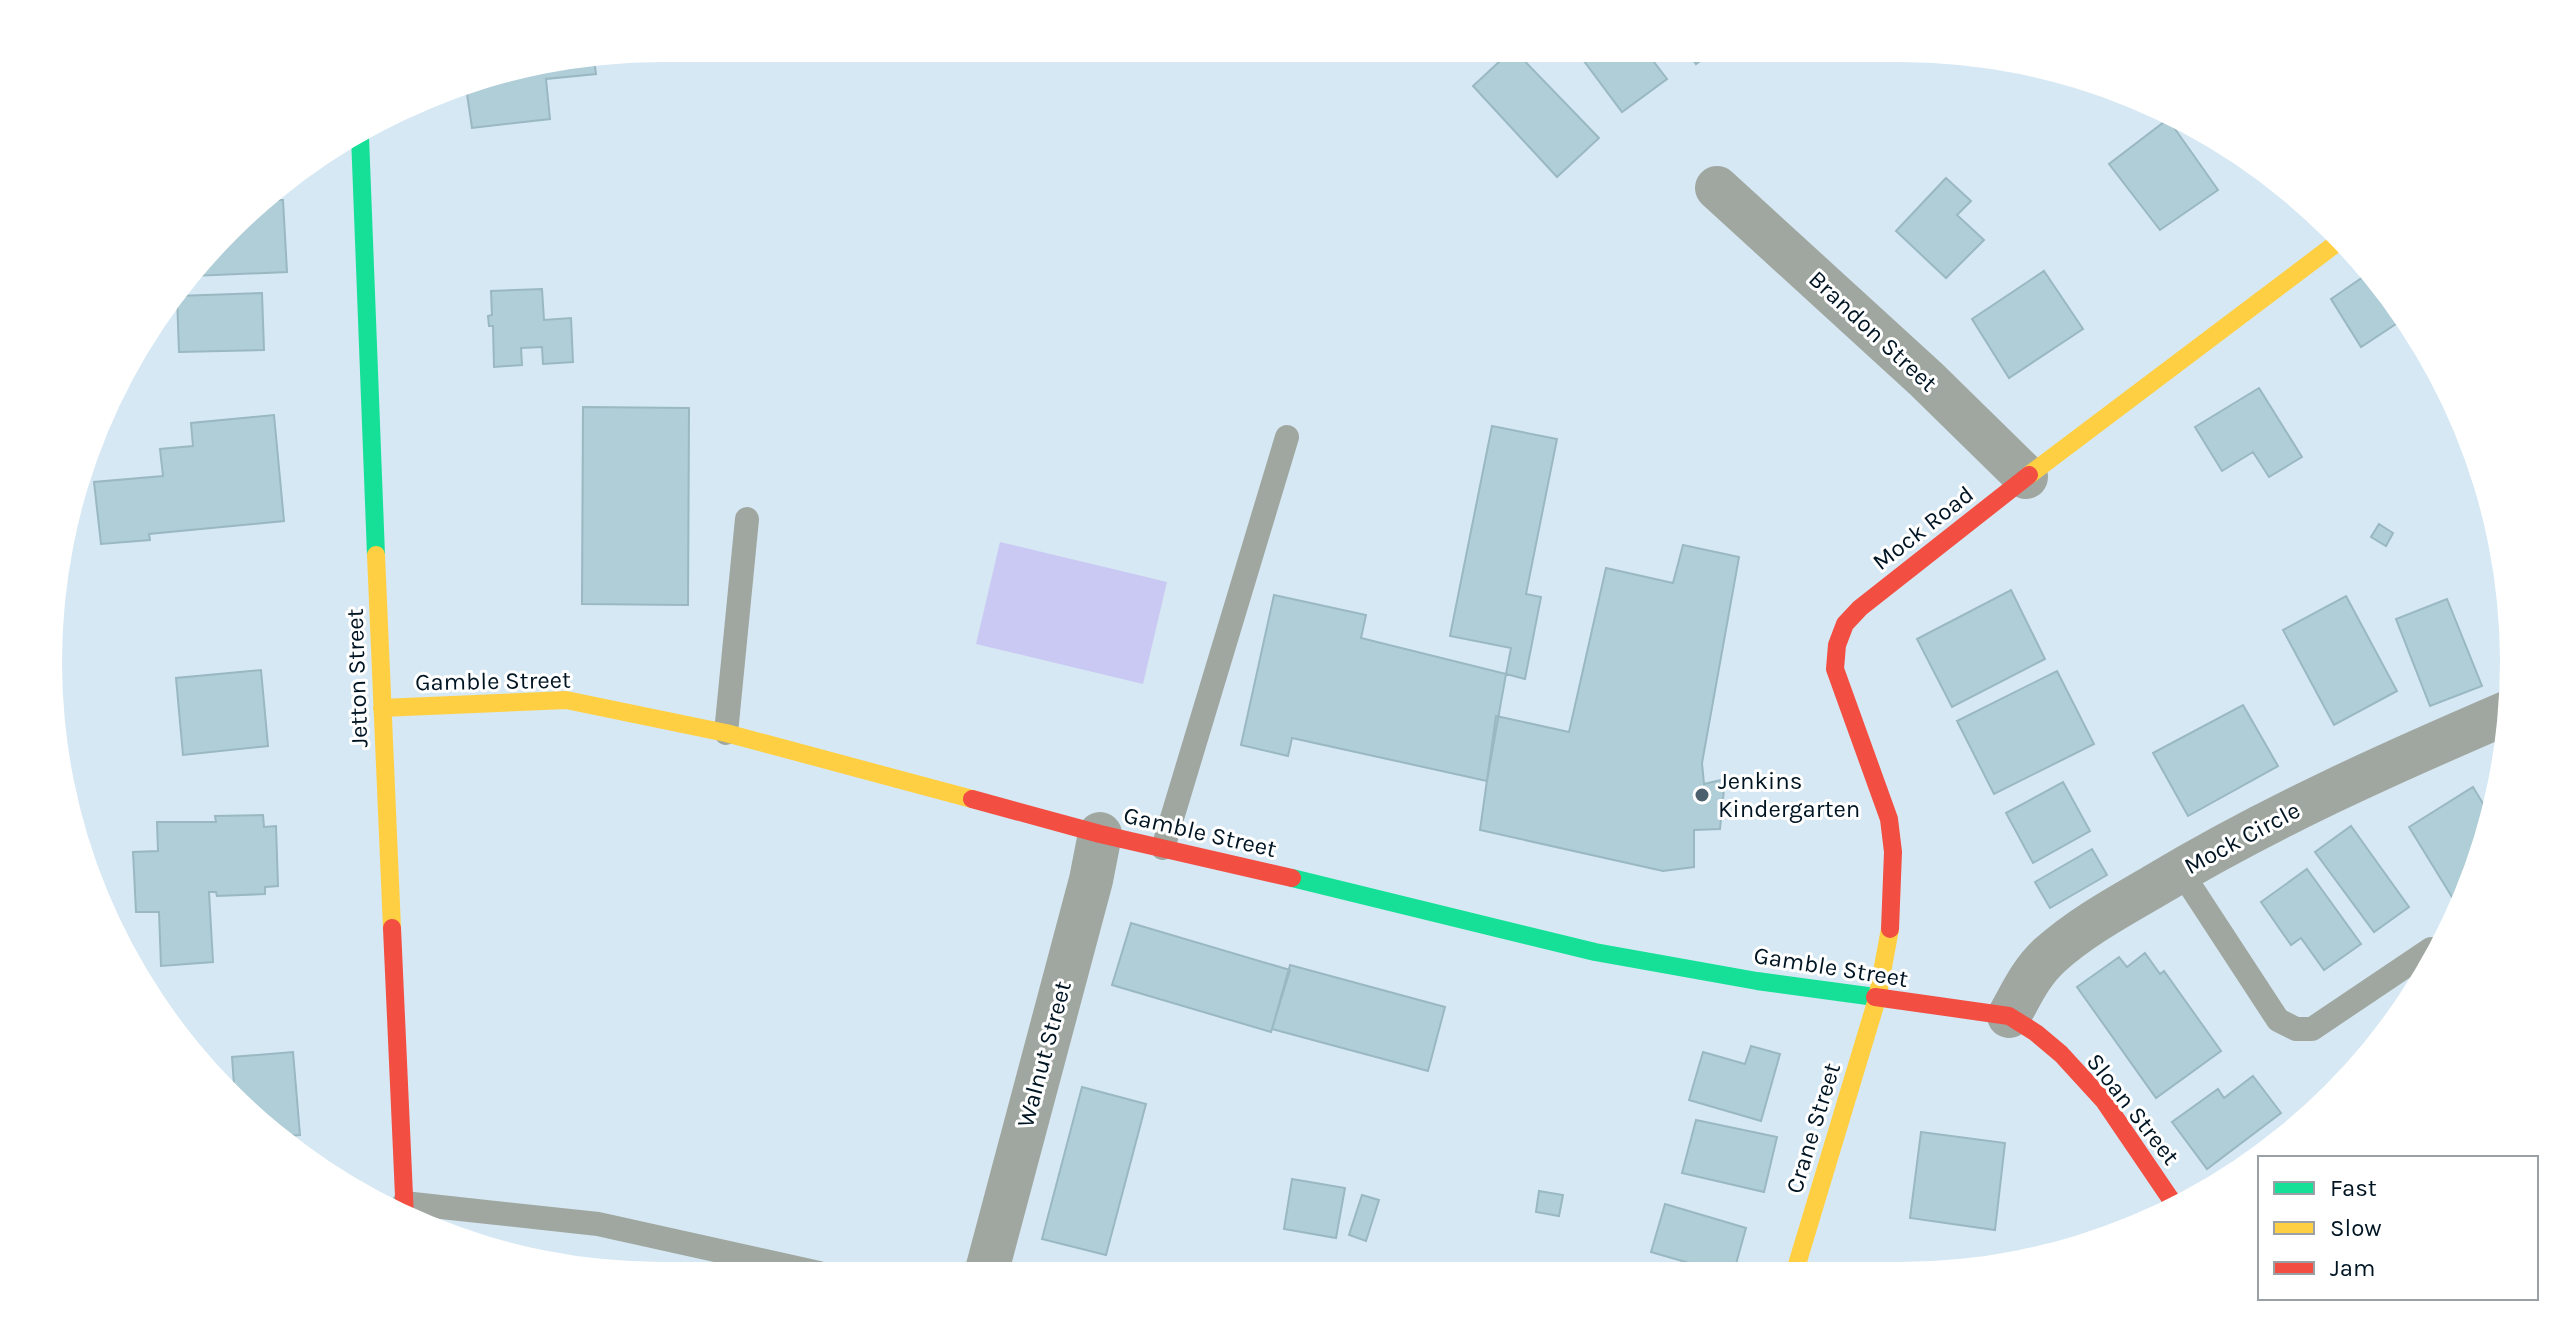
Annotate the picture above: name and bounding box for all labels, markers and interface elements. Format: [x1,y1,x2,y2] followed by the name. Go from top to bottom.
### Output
[1803,265,1943,397] street label: Brandon Street
[1867,480,1979,576] street label: Mock Road
[341,608,373,748] street label: Jetton Street
[415,666,571,696] street label: Gamble Street
[1718,767,1860,823] place label: Jenkins Kindergarten
[1693,786,1711,804] marker: Jenkins Kindergarten
[2179,796,2305,880] street label: Mock Circle
[1121,801,1279,863] street label: Gamble Street
[1752,941,1910,993] street label: Gamble Street
[1011,978,1077,1130] street label: Walnut Street
[2081,1048,2185,1170] street label: Sloan Street
[1780,1059,1846,1197] street label: Crane Street
[2258,1156,2538,1300] legend
[2330,1174,2377,1202] text: Fast
[2330,1214,2382,1242] text: Slow
[2330,1254,2375,1282] text: Jam

